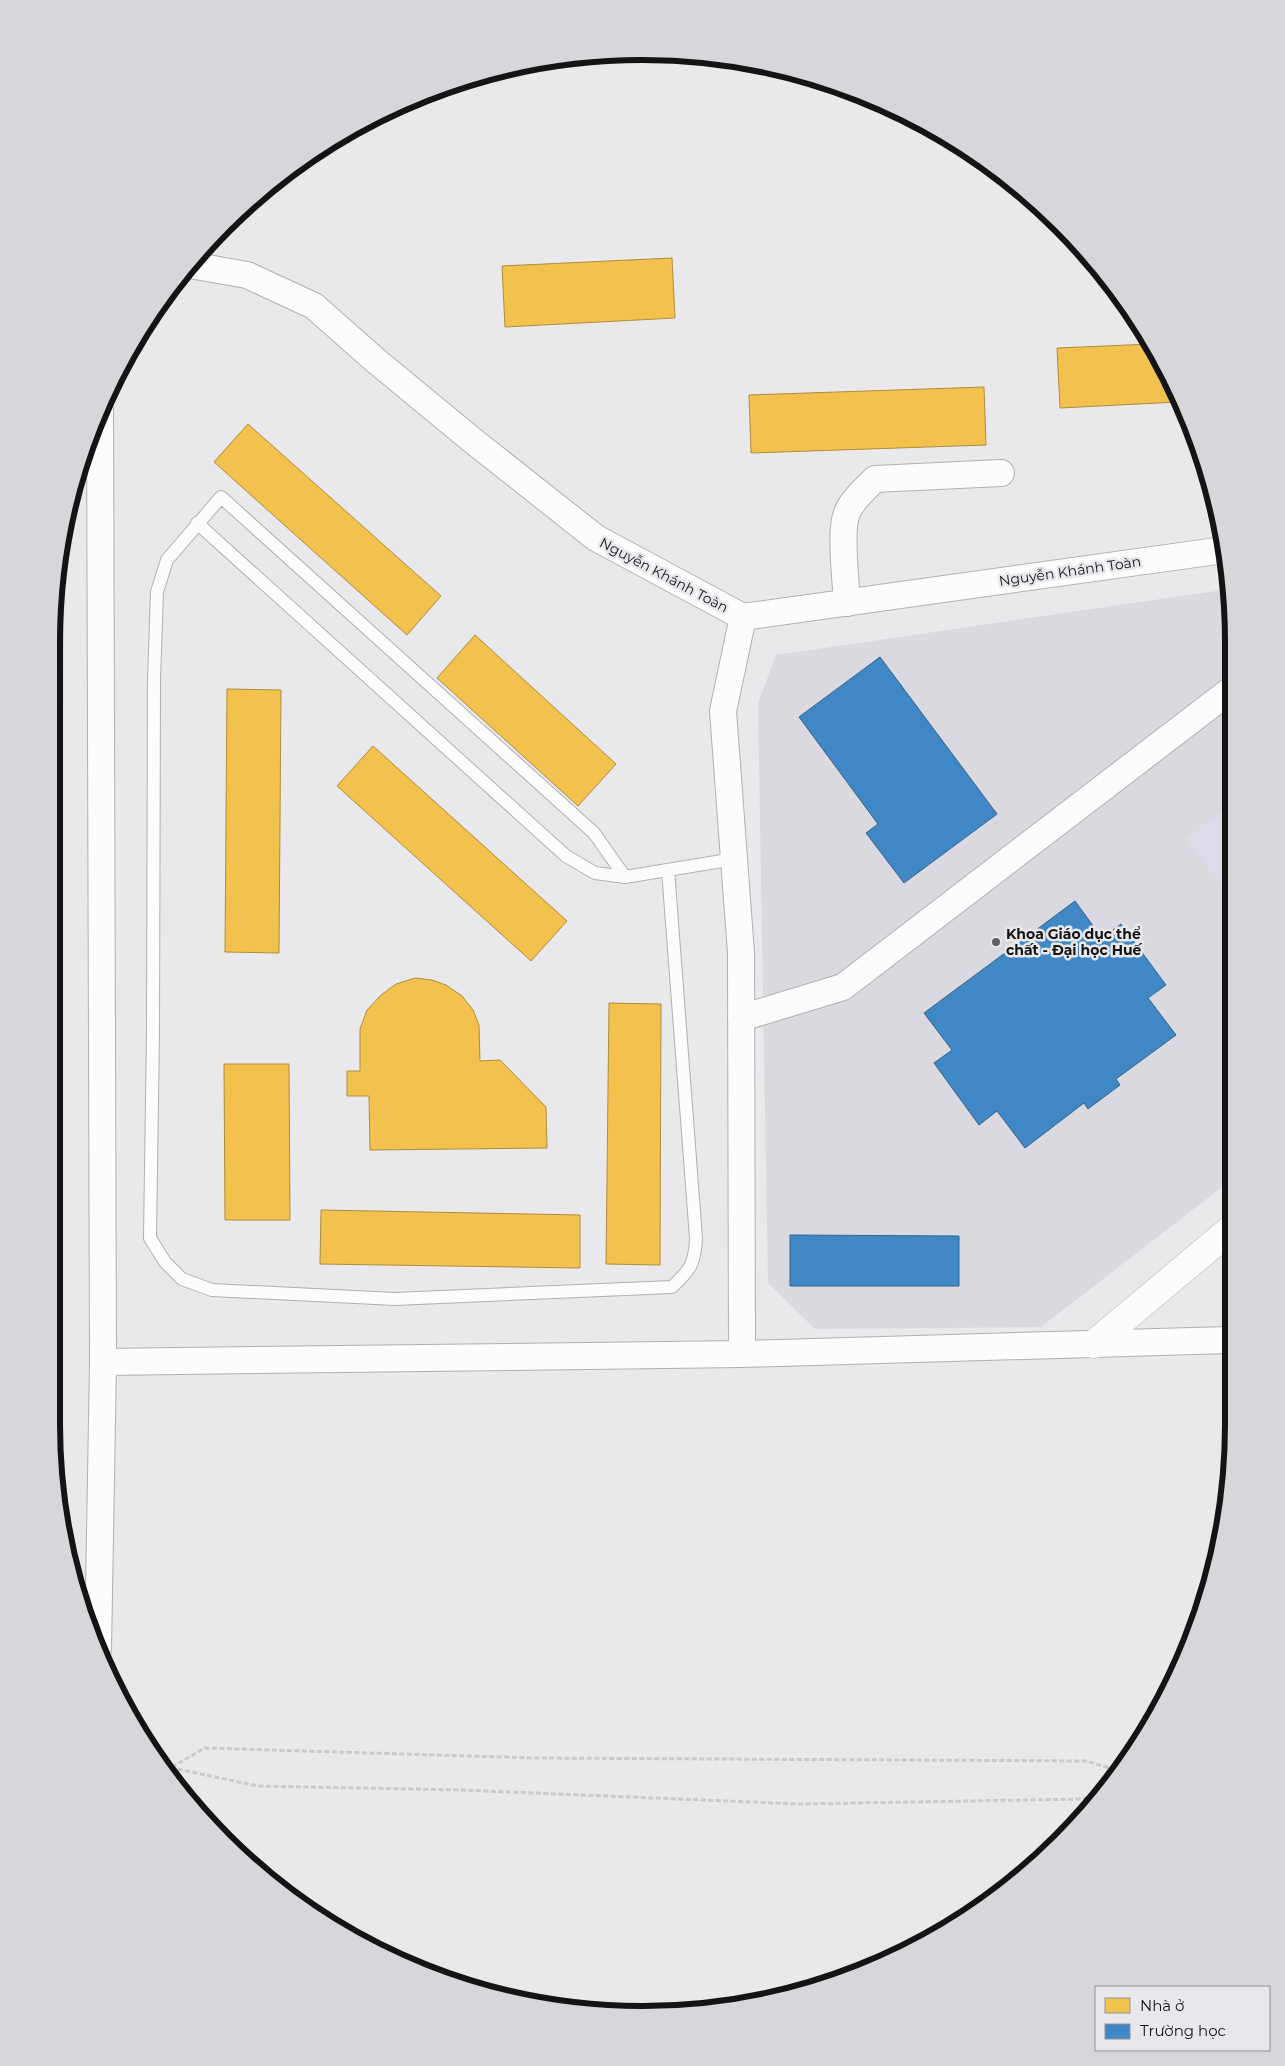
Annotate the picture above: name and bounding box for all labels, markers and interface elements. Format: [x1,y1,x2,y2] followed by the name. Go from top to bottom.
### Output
[597,533,731,617] street label: Nguyễn Khánh Toàn
[998,552,1142,590] street label: Nguyễn Khánh Toàn
[1006,925,1143,959] place label: Khoa Giáo dục thể chất - Đại học Huế
[990,936,1002,948] marker: Khoa Giáo dục thể chất - Đại học Huế
[1095,1986,1270,2051] legend
[1140,1996,1185,2015] text: Nhà ở
[1140,2021,1226,2040] text: Trường học

